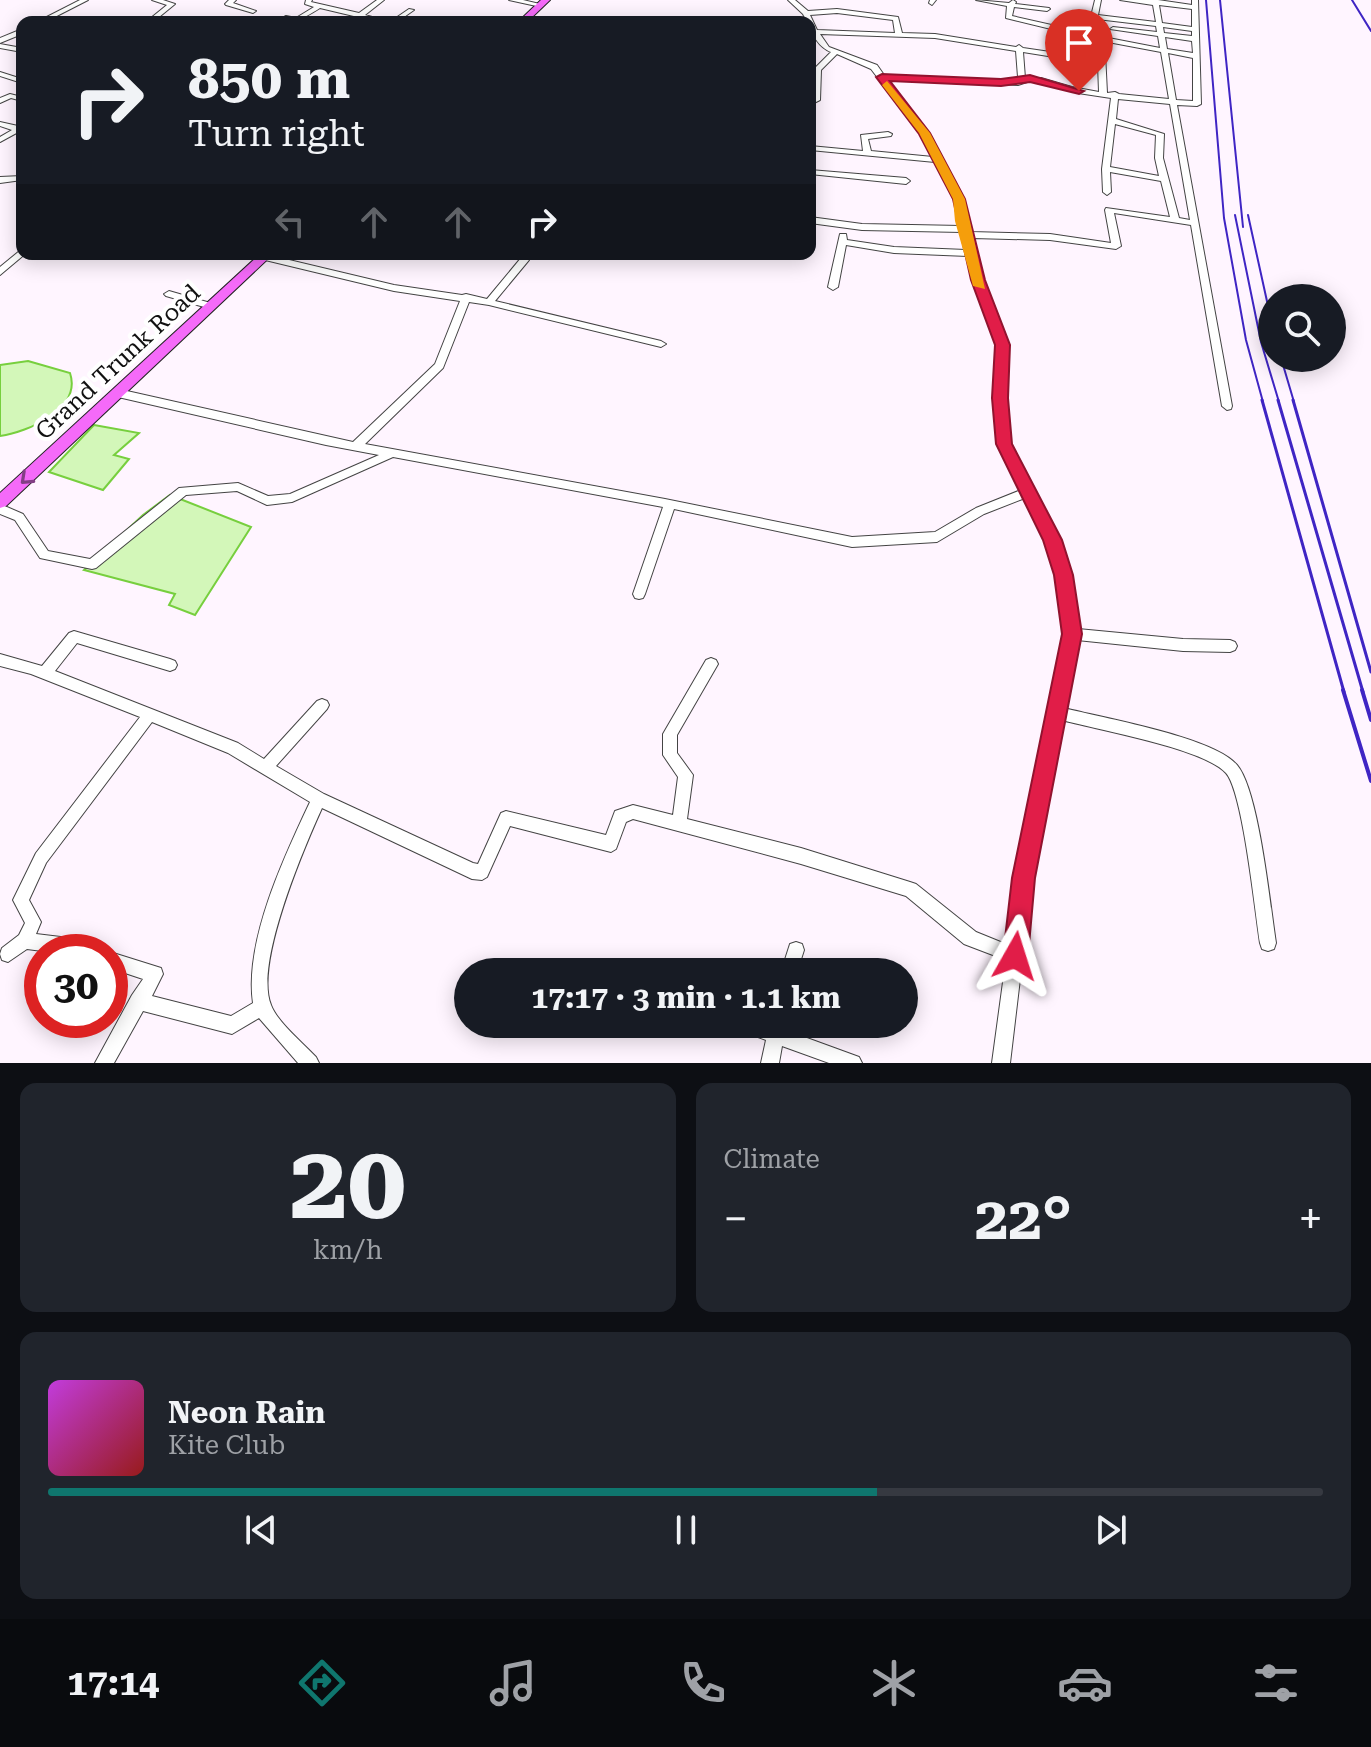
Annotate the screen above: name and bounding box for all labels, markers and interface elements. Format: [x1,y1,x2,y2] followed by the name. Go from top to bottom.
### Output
[1045,9,1113,91] pin
[1057,21,1101,65] icon: arrive
[188,46,350,112] text: 850 m
[56,48,160,152] icon: right
[188,113,365,155] text: Turn right
[268,200,312,244] icon: left
[352,200,396,244] icon: ahead
[436,200,480,244] icon: ahead
[520,200,564,244] icon: right
[30,279,206,445] street label: Grand Trunk Road
[1258,284,1346,372] map controls
[1258,284,1346,372] button: search
[20,469,35,483] one-way arrow
[973,914,1057,998] position arrow
[24,934,128,1038] speed limit sign: 30
[531,980,841,1015] text: 17:17 · 3 min · 1.1 km
[290,1122,406,1243] text: 20
[724,1144,820,1174] text: Climate
[975,1183,1072,1254] text: 22°
[724,1193,748,1245] text: −
[1298,1193,1323,1245] text: +
[313,1235,383,1265] text: km/h
[168,1395,325,1430] text: Neon Rain
[168,1430,285,1460] text: Kite Club
[239,1508,283,1552] icon: previous
[664,1508,708,1552] icon: pause
[1089,1508,1133,1552] icon: next
[294,1655,350,1711] icon: directions
[485,1655,541,1711] icon: music
[675,1655,731,1711] icon: phone
[866,1655,922,1711] icon: climate
[1057,1655,1113,1711] icon: car
[1248,1655,1304,1711] icon: filters
[67,1662,159,1704] text: 17:14

